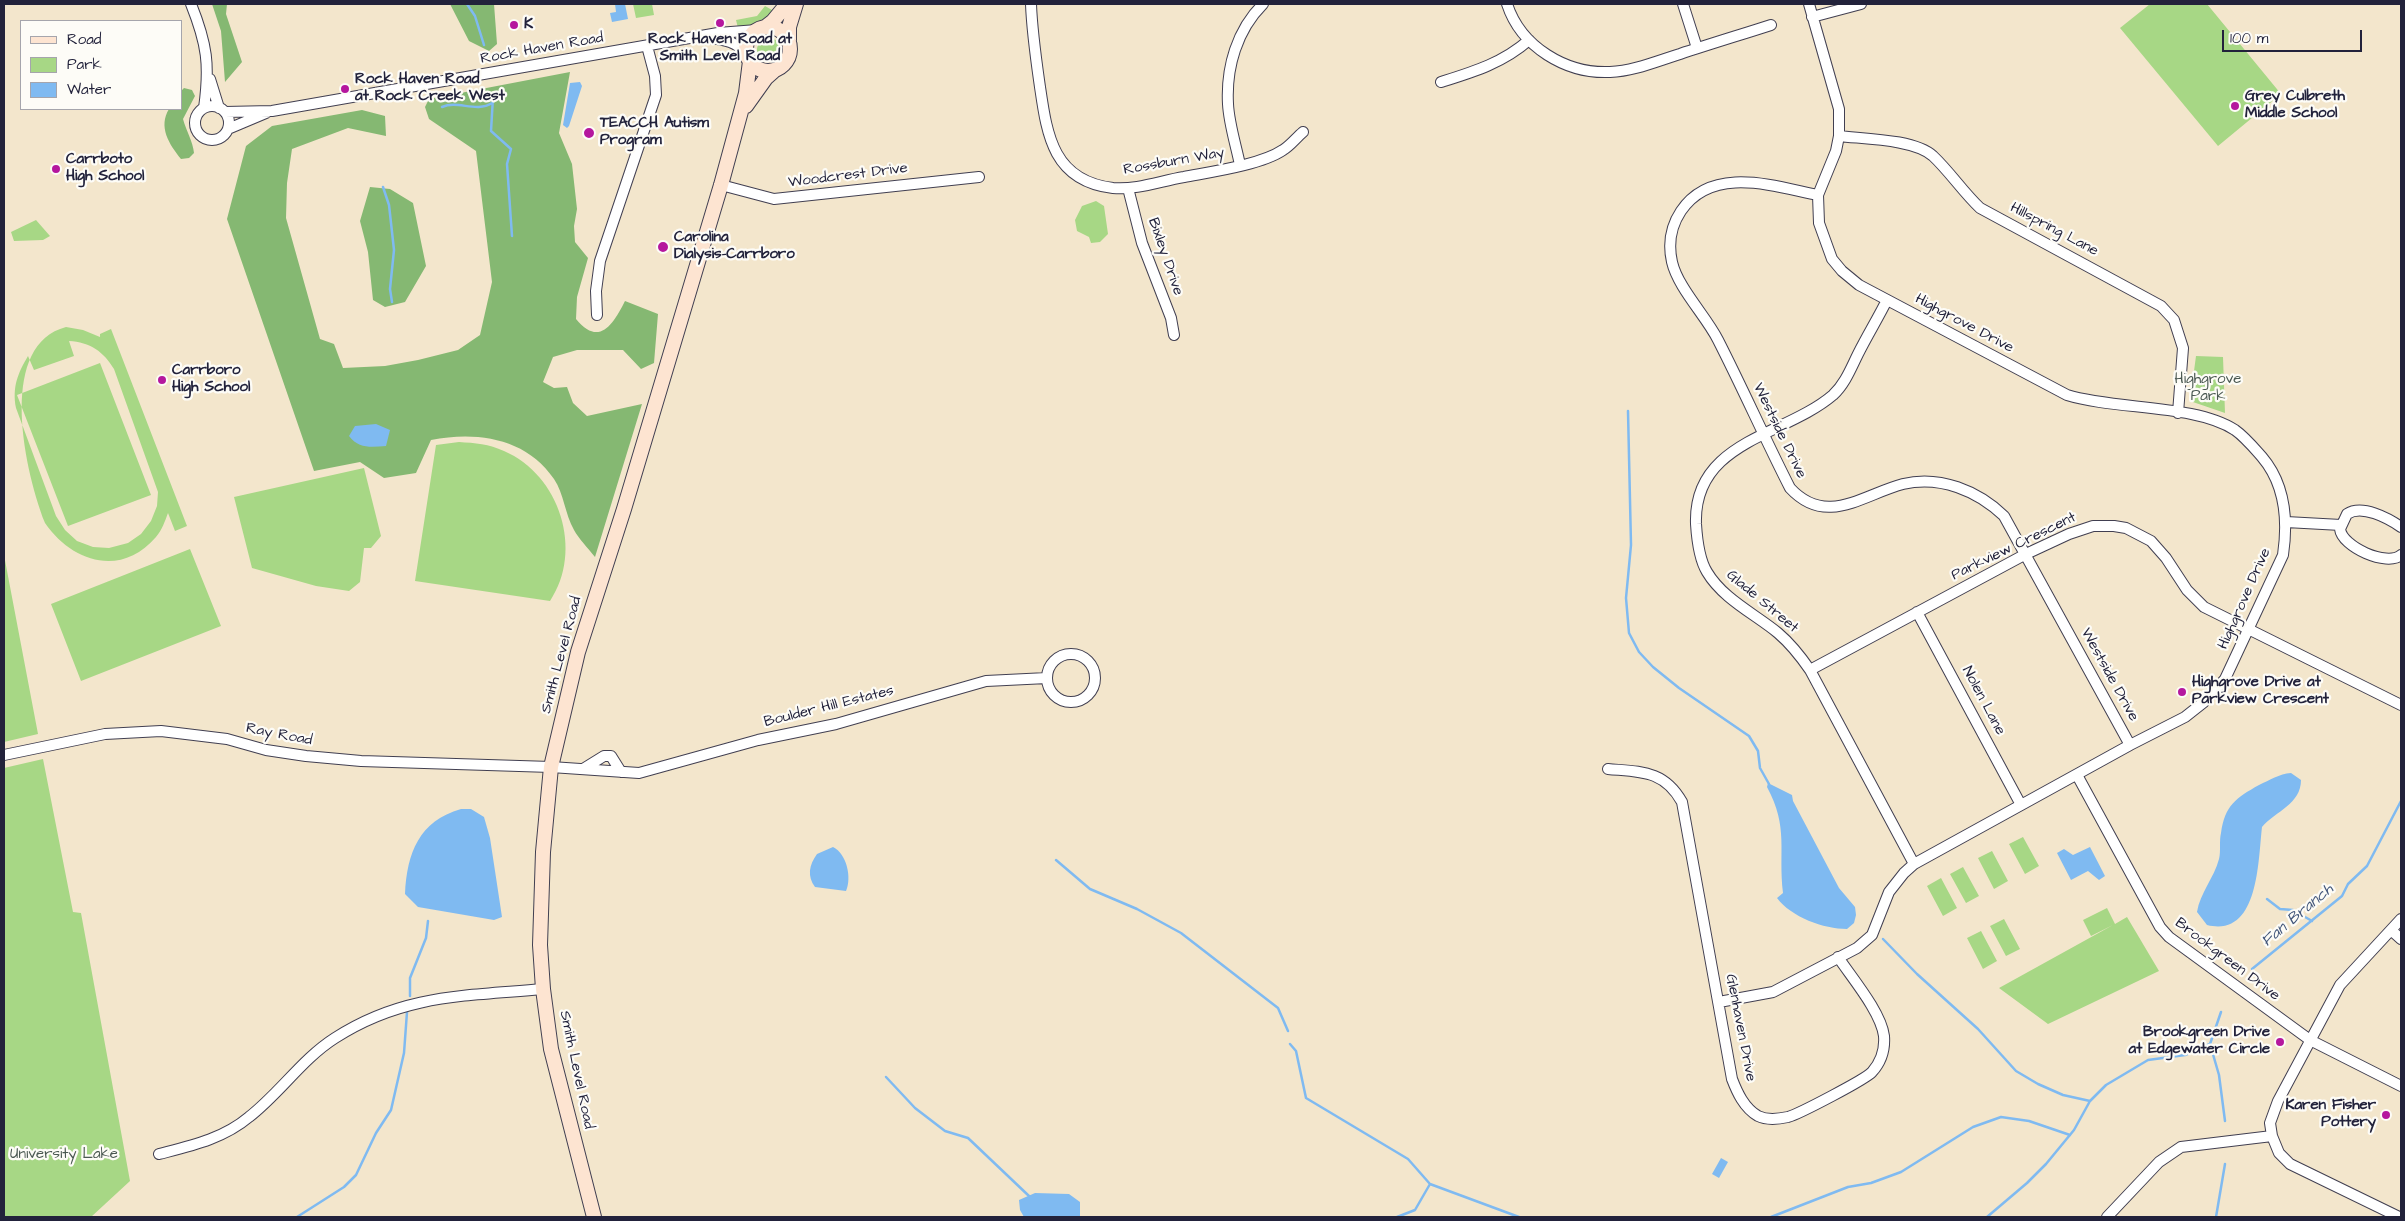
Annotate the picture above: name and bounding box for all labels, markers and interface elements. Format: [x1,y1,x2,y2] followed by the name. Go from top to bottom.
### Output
[524,16,533,34] place label: K
[714,17,726,29] marker: Rock Haven Road at Smith Level Road
[508,19,520,31] marker: K
[20,20,182,110] legend
[2225,20,2365,52] scale bar
[2230,28,2269,49] text: 100 m
[67,29,101,50] text: Road
[479,29,605,69] street label: Rock Haven Road
[648,31,792,66] place label: Rock Haven Road at Smith Level Road
[67,54,102,75] text: Park
[355,71,505,106] place label: Rock Haven Road at Rock Creek West
[67,79,111,100] text: Water
[339,83,351,95] marker: Rock Haven Road at Rock Creek West
[2245,88,2345,123] place label: Grey Culbreth Middle School
[2229,100,2241,112] marker: Grey Culbreth Middle School
[600,115,709,150] place label: TEACCH Autism Program
[582,126,596,140] marker: TEACCH Autism Program
[1122,144,1226,180] street label: Rossburn Way
[66,151,144,186] place label: Carrboto High School
[787,160,909,192] street label: Woodcrest Drive
[50,163,62,175] marker: Carrboto High School
[2007,199,2101,261] street label: Hillspring Lane
[1143,216,1187,298] street label: Bixley Drive
[674,229,795,264] place label: Carolina Dialysis-Carrboro
[656,240,670,254] marker: Carolina Dialysis-Carrboro
[1912,290,2016,358] street label: Highgrove Drive
[172,362,250,397] place label: Carrboro High School
[2175,371,2241,406] park label: Highgrove Park
[156,374,168,386] marker: Carrboro High School
[1748,380,1810,482] street label: Westside Drive
[1949,509,2079,585] street label: Parkview Crescent
[2215,546,2275,652] street label: Highgrove Drive
[1722,567,1802,637] street label: Glade Street
[538,595,586,715] street label: Smith Level Road
[2076,625,2142,725] street label: Westside Drive
[1957,663,2009,739] street label: Nolen Lane
[2192,674,2329,709] place label: Highgrove Drive at Parkview Crescent
[762,682,896,732] street label: Boulder Hill Estates
[2176,686,2188,698] marker: Highgrove Drive at Parkview Crescent
[244,720,314,750] street label: Ray Road
[2258,880,2338,952] water label: Fan Branch
[2171,915,2283,1005] street label: Brookgreen Drive
[1721,973,1759,1083] street label: Glenhaven Drive
[555,1009,597,1131] street label: Smith Level Road
[2129,1024,2270,1059] place label: Brookgreen Drive at Edgewater Circle
[2274,1036,2286,1048] marker: Brookgreen Drive at Edgewater Circle
[2285,1097,2376,1132] place label: Karen Fisher Pottery
[2380,1109,2392,1121] marker: Karen Fisher Pottery
[10,1146,118,1164] park label: University Lake

